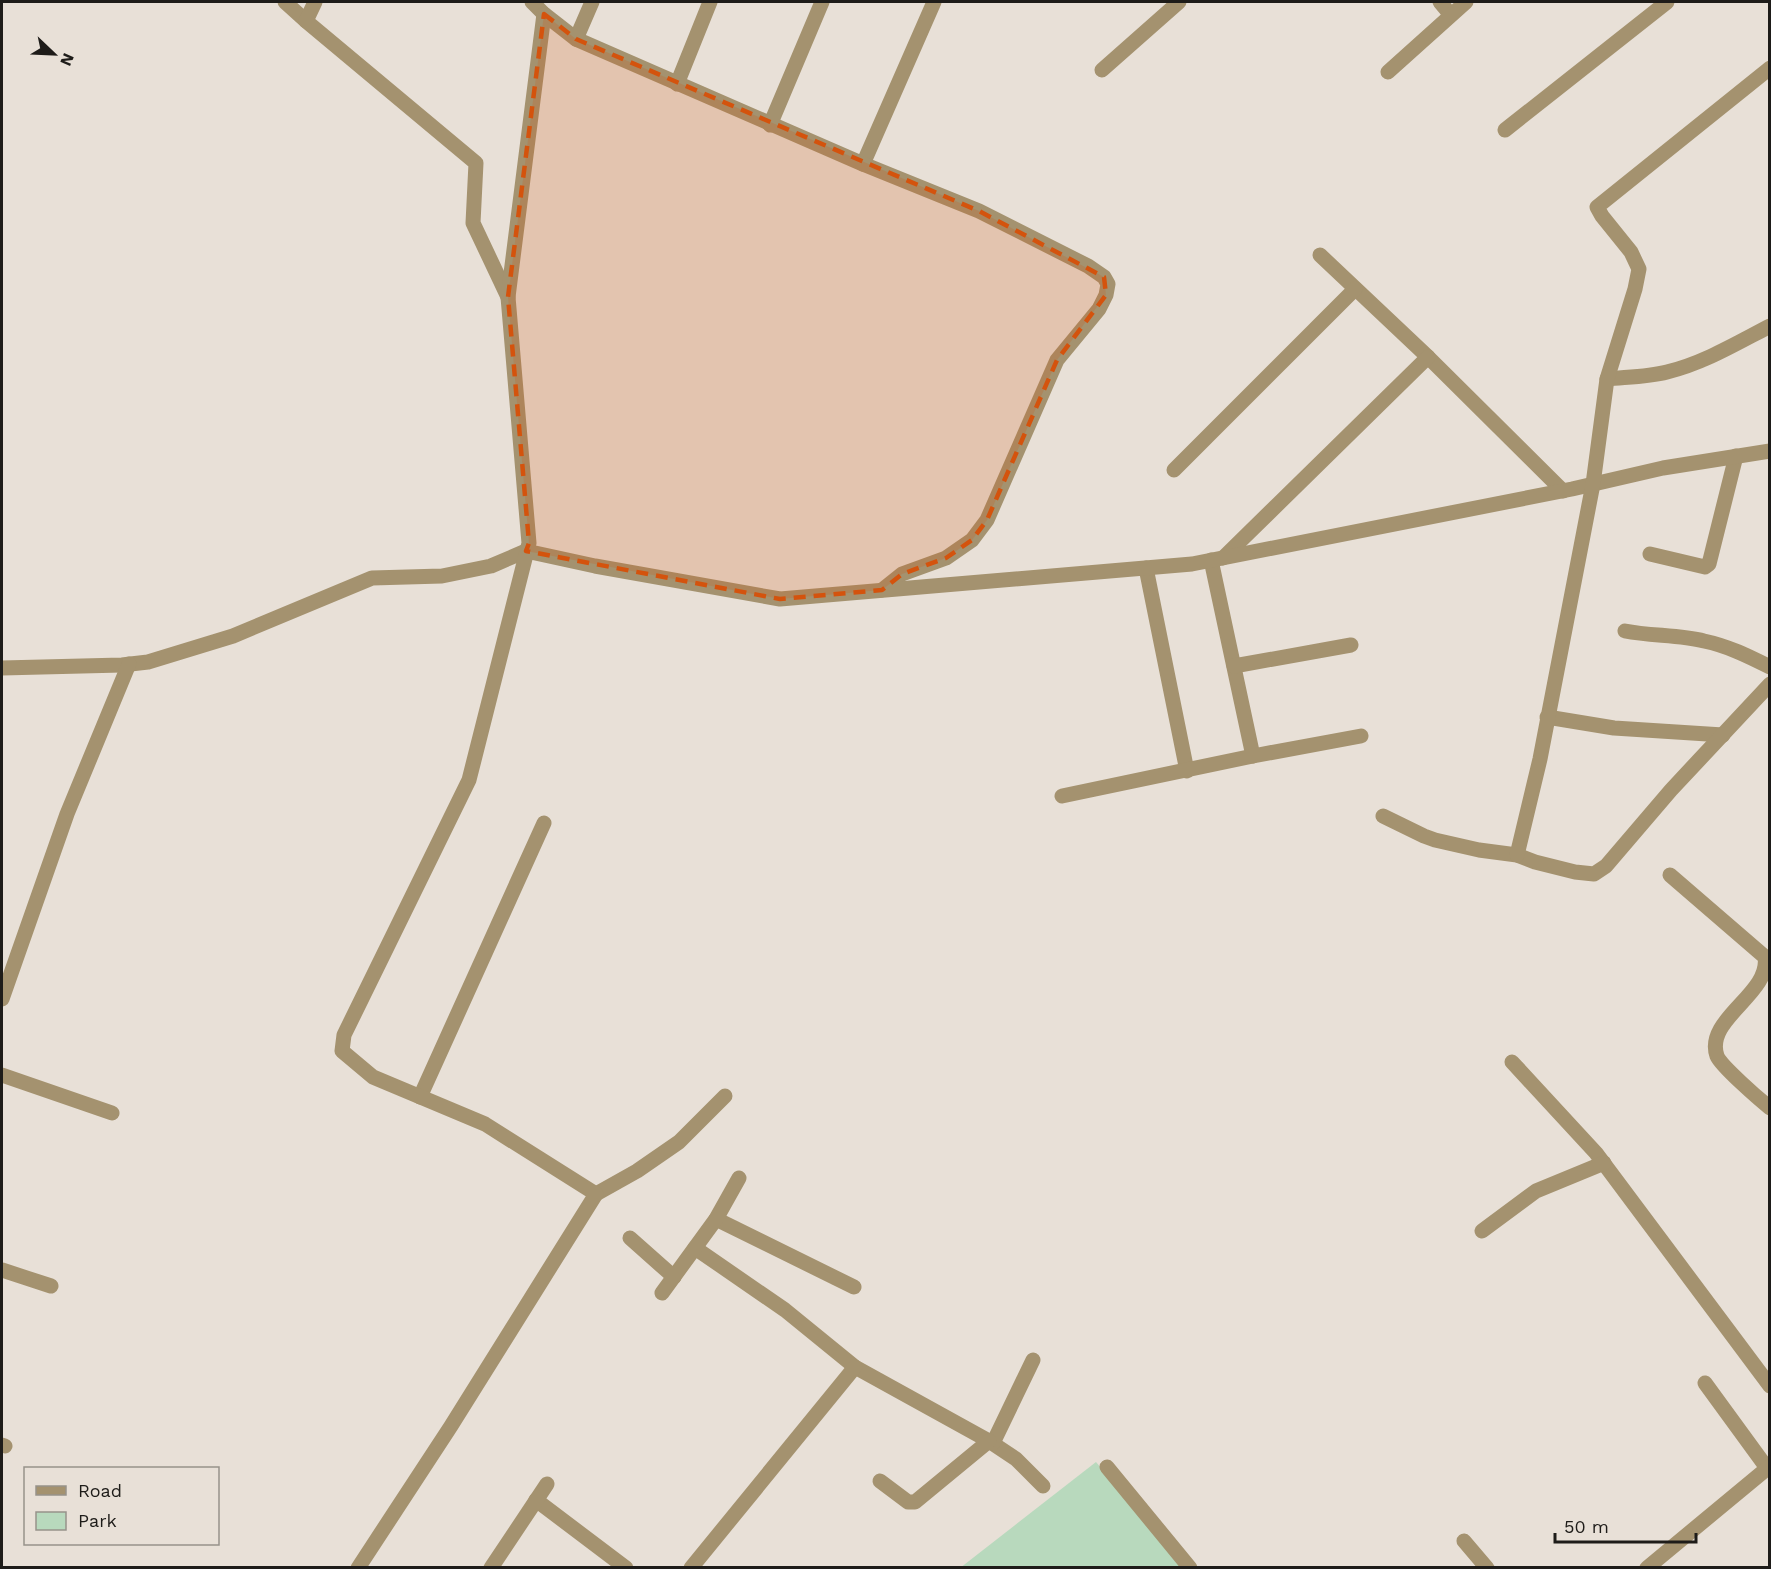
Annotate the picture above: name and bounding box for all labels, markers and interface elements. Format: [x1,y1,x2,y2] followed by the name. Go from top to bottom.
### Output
[24,24,84,84] north arrow
[56,50,78,69] text: N
[24,1467,219,1545] legend
[78,1480,122,1501] text: Road
[1555,1506,1696,1544] scale bar
[78,1510,117,1531] text: Park
[1564,1516,1609,1537] text: 50 m

